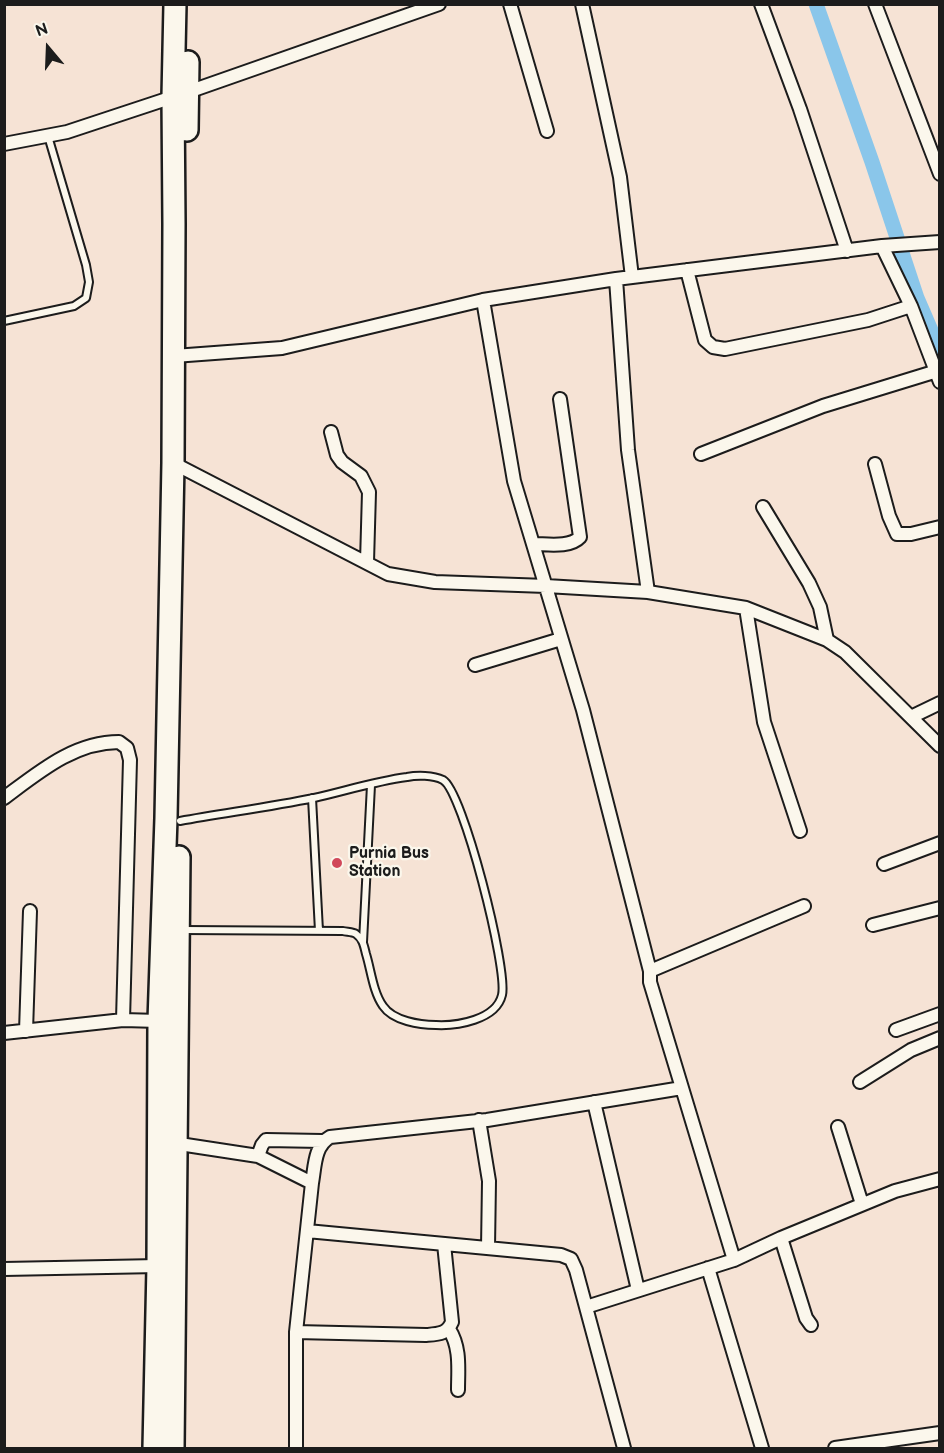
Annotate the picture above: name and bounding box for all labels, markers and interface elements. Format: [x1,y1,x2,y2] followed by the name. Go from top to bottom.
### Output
[18,18,78,78] north arrow
[33,20,51,41] text: N
[349,844,429,882] place label: Purnia Bus Station
[330,856,344,870] marker: Purnia Bus Station

